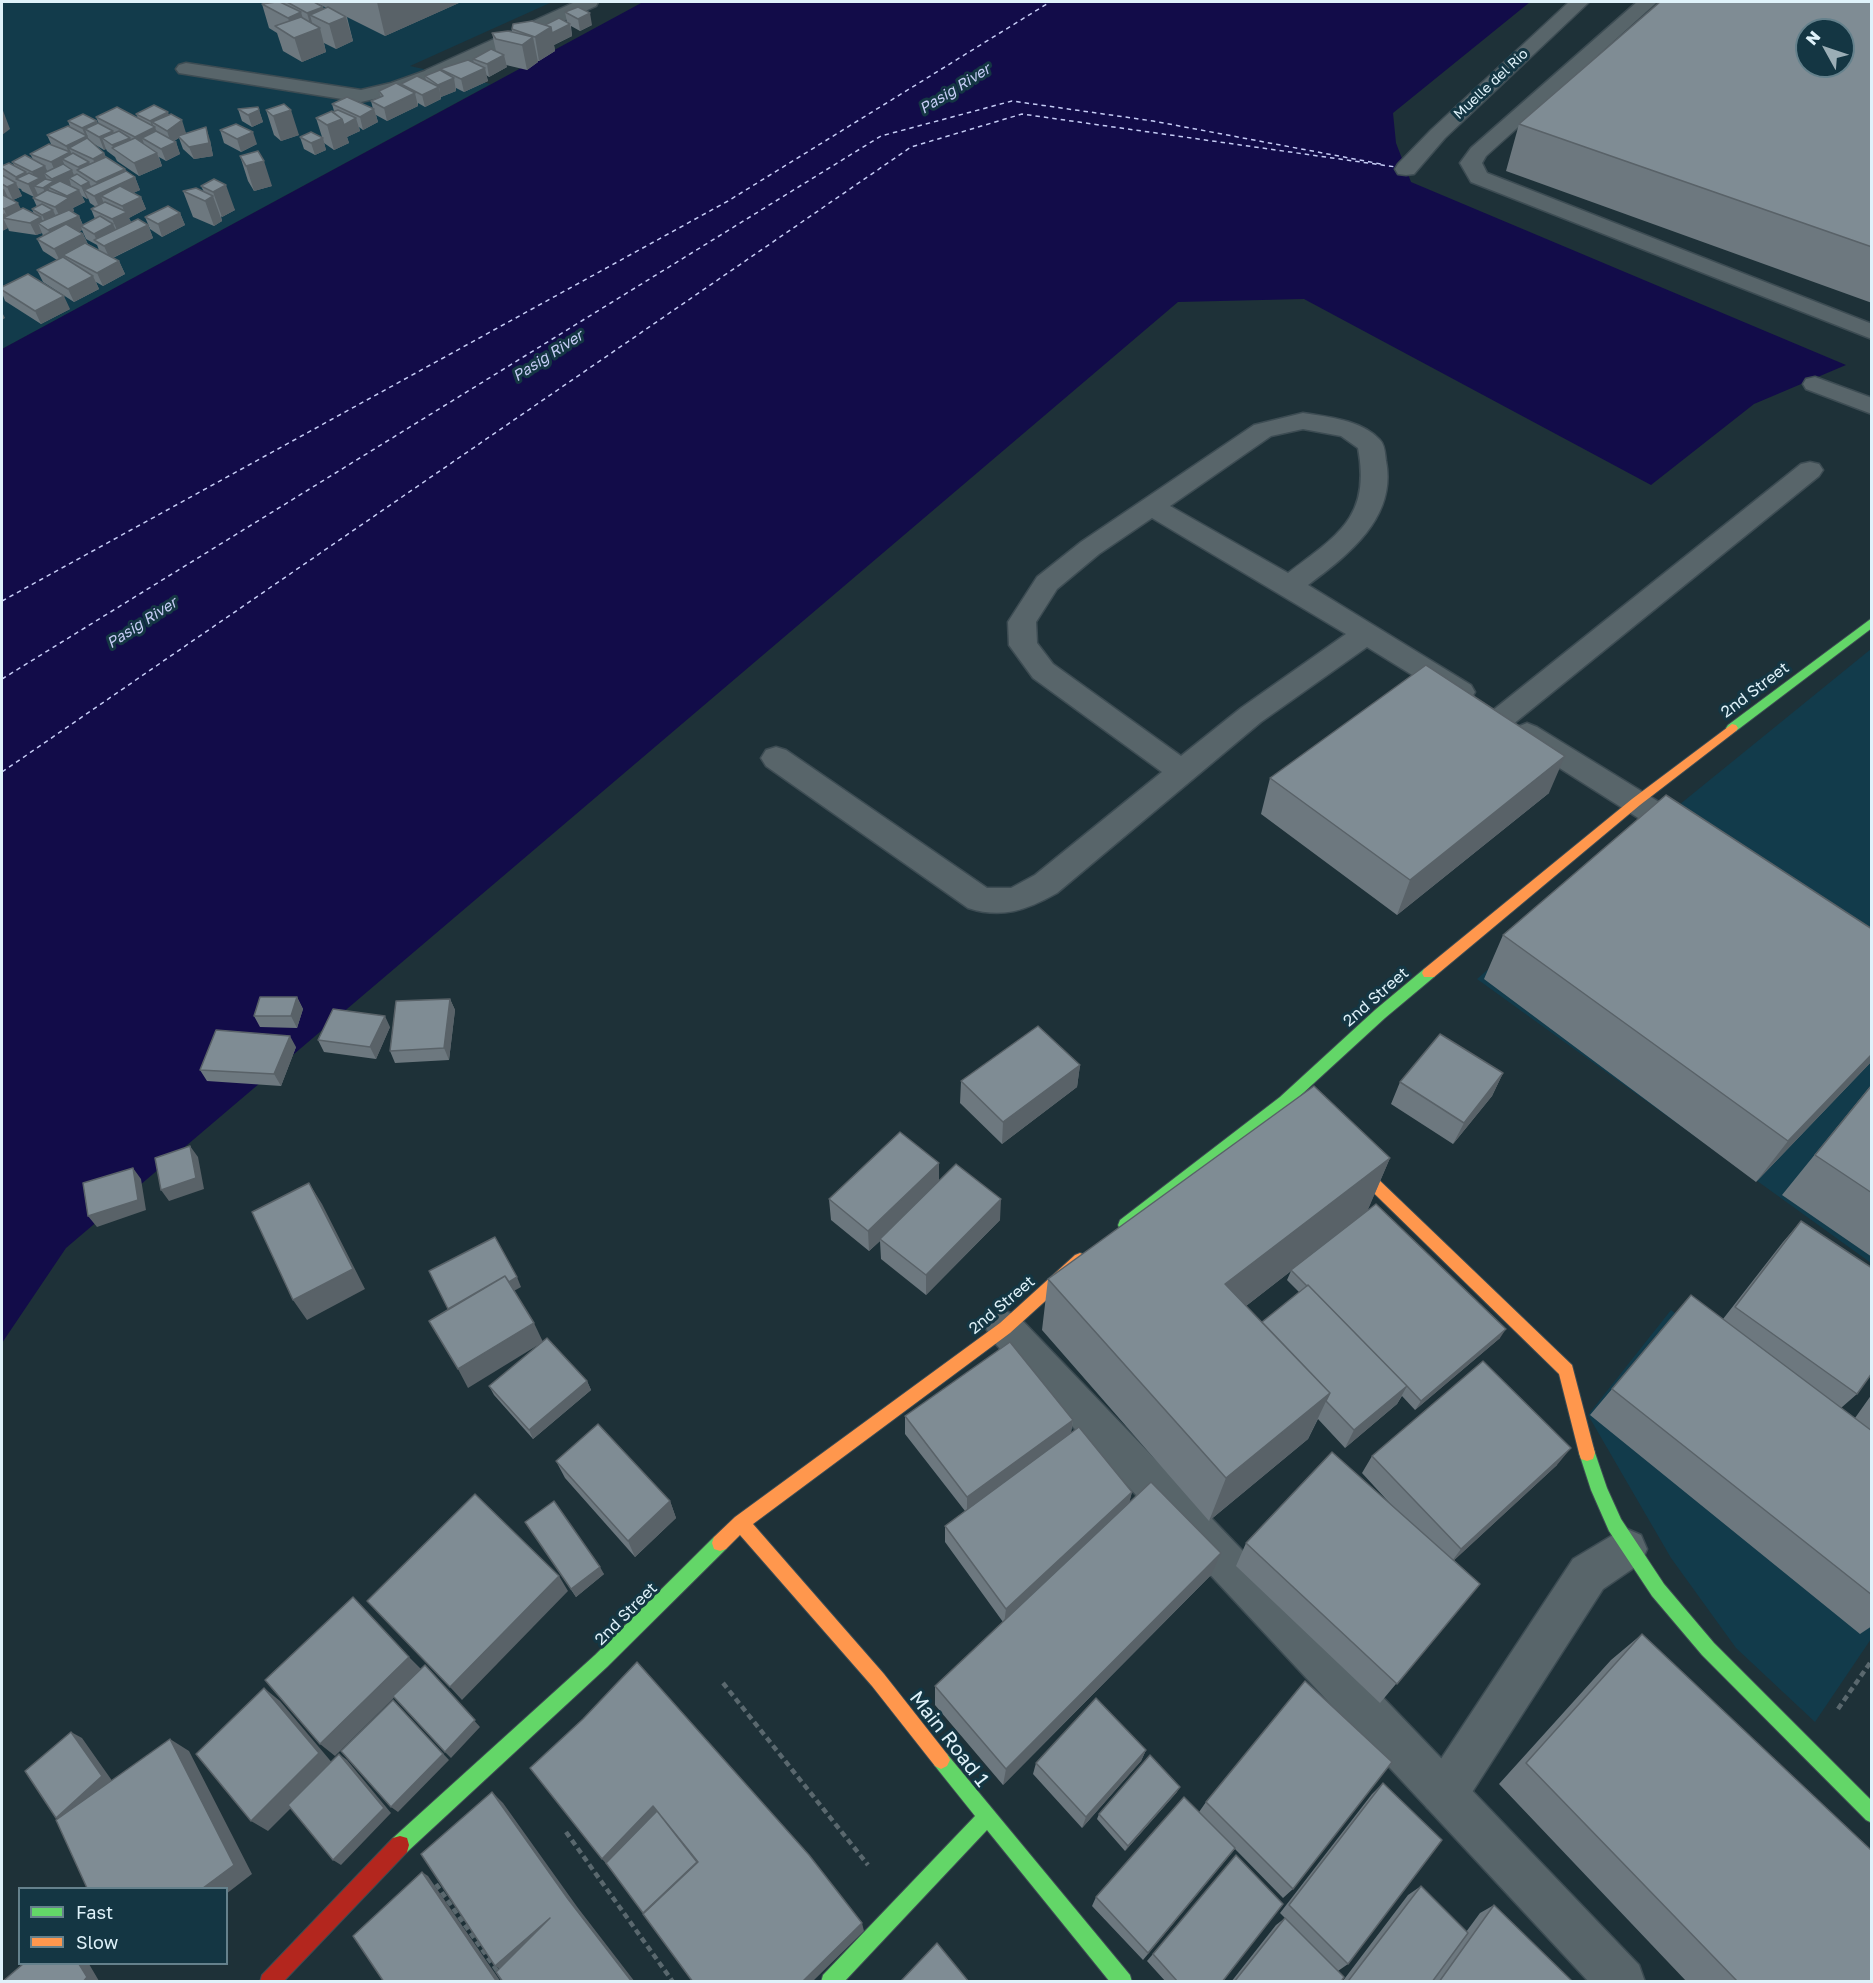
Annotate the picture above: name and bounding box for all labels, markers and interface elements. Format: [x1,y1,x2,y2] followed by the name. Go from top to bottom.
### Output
[1795,18,1855,78] north arrow
[1801,27,1824,49] text: N
[1450,45,1532,123] street label: Muelle del Rio
[916,60,994,118] water label: Pasig River
[510,327,586,385] water label: Pasig River
[104,594,180,652] water label: Pasig River
[1717,658,1793,722] street label: 2nd Street
[1339,963,1413,1031] street label: 2nd Street
[965,1272,1039,1338] street label: 2nd Street
[591,1579,661,1649] street label: 2nd Street
[904,1686,994,1792] street label: Main Road 1
[18,1887,228,1965] legend
[76,1901,113,1923] text: Fast
[76,1931,118,1953] text: Slow

